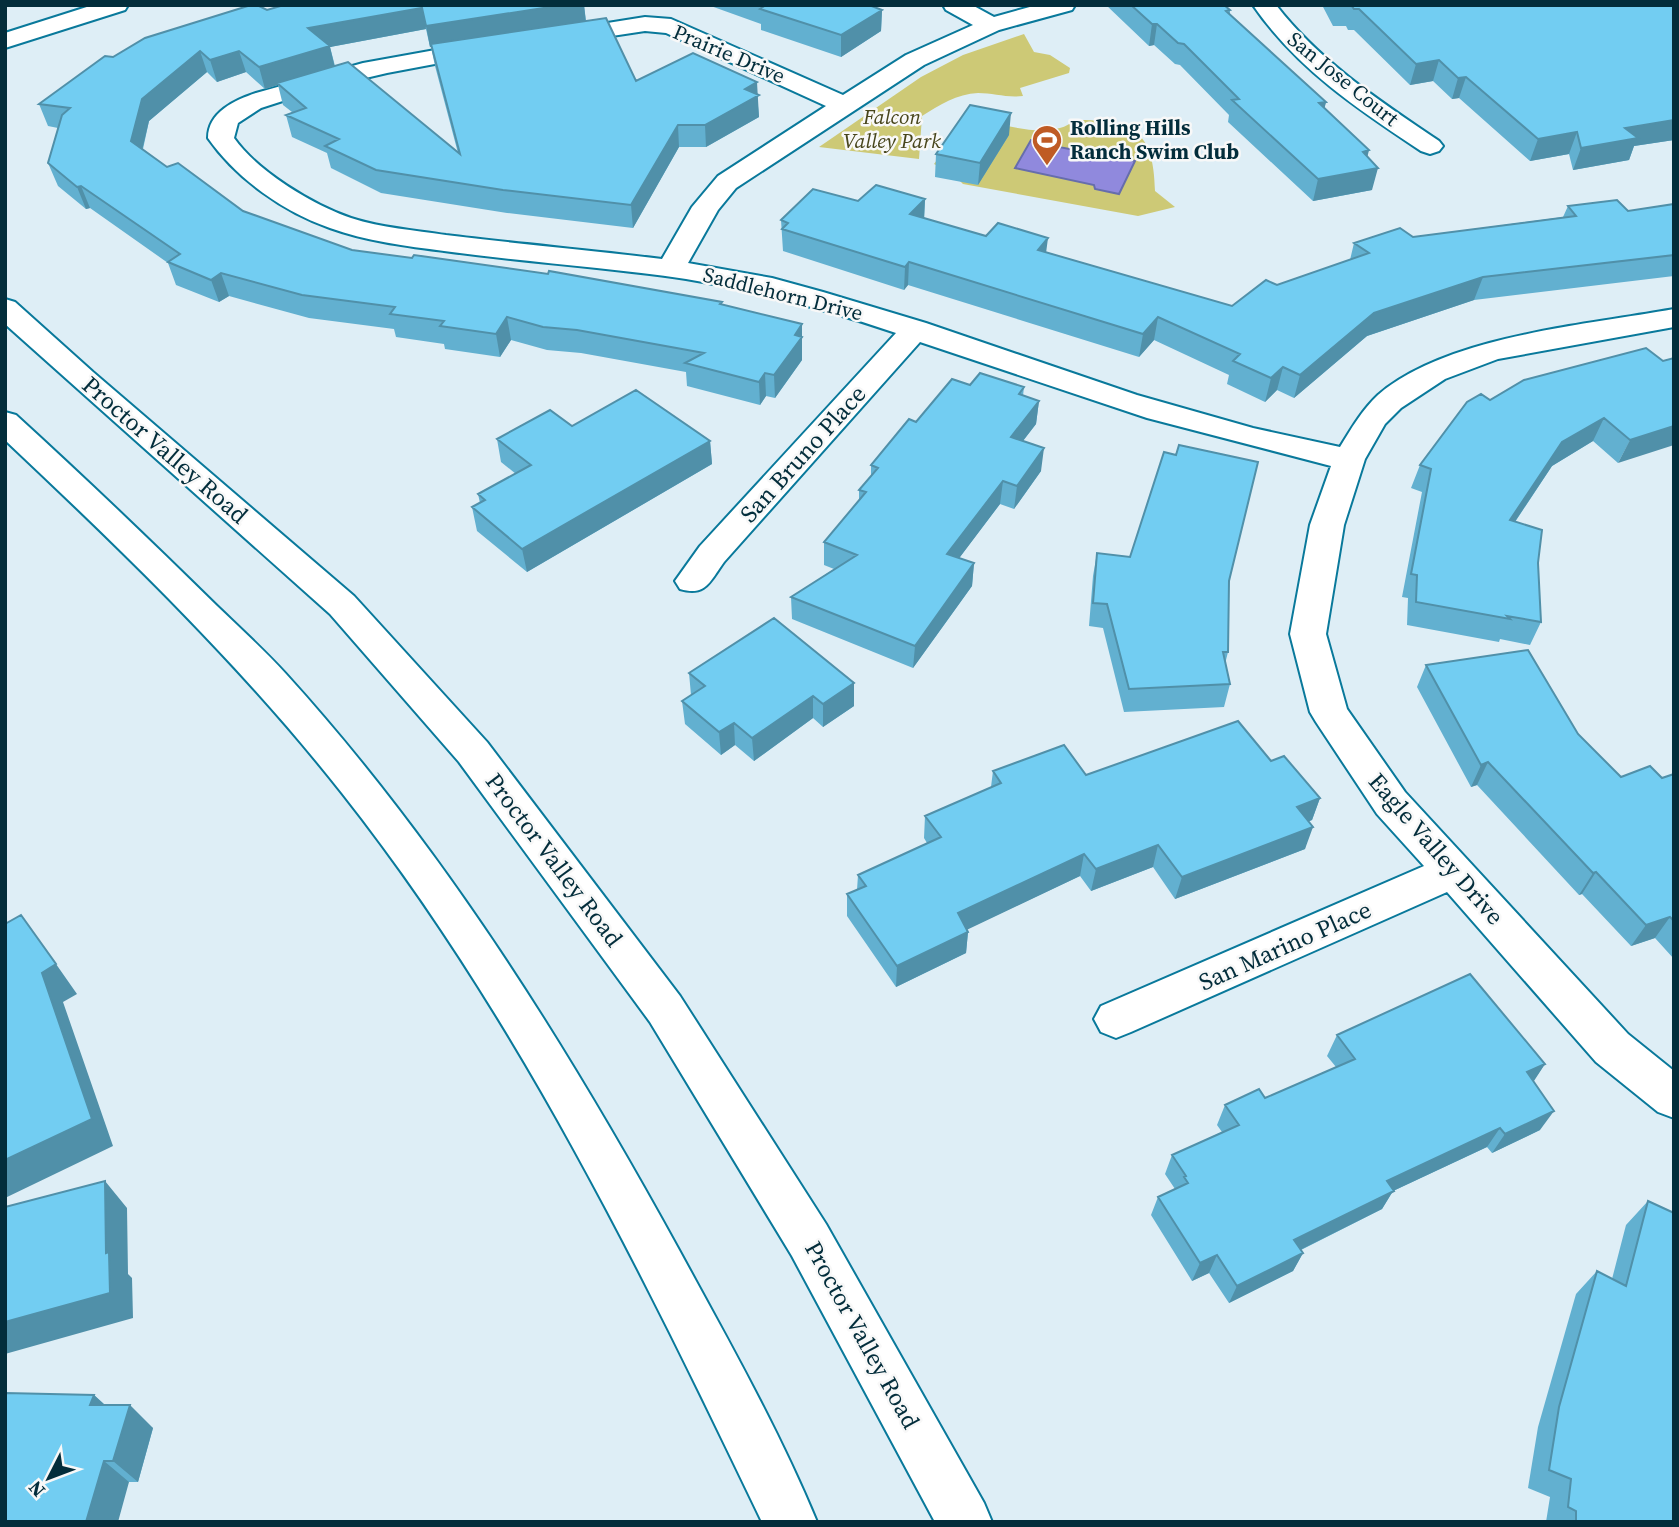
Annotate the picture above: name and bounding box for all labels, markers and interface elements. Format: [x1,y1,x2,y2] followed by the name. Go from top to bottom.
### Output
[669,17,790,90] street label: Prairie Drive
[1282,25,1405,133] street label: San Jose Court
[843,102,941,155] park label: Falcon Valley Park
[1070,113,1239,166] place label: Rolling Hills Ranch Swim Club
[1030,123,1064,167] sports icon: Rolling Hills Ranch Swim Club
[700,260,866,327] street label: Saddlehorn Drive
[75,368,256,531] street label: Proctor Valley Road
[732,378,873,529] street label: San Bruno Place
[478,766,631,954] street label: Proctor Valley Road
[1361,766,1512,932] street label: Eagle Valley Drive
[1193,893,1376,998] street label: San Marino Place
[797,1235,928,1435] street label: Proctor Valley Road
[14,1443,84,1513] north arrow
[22,1475,51,1503] text: N

